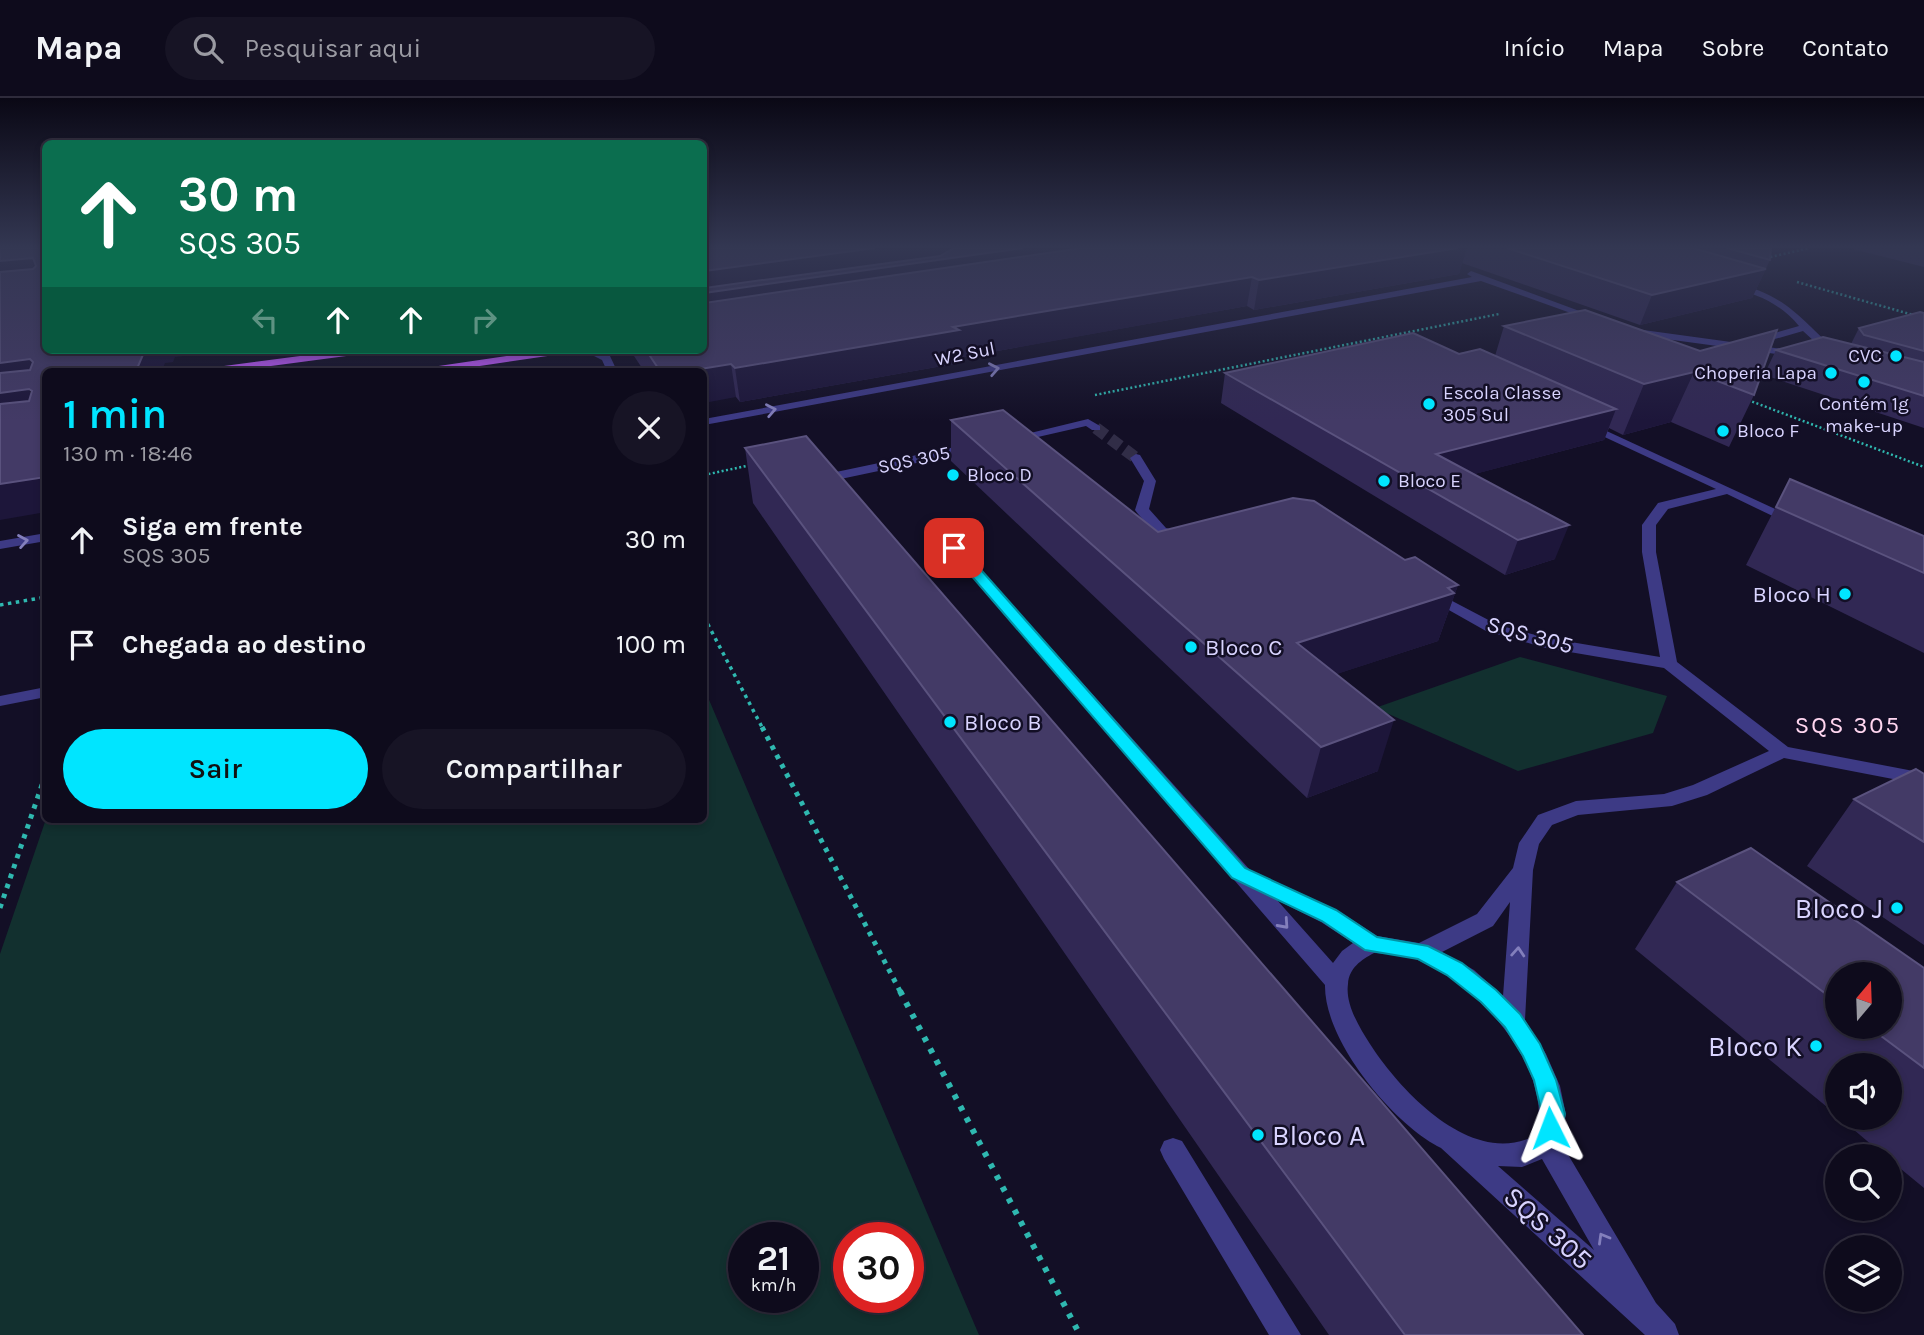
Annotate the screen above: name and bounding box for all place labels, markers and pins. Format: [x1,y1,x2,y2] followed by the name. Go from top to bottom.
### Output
[1848,345,1882,367] place label: CVC
[1888,348,1904,364] marker: CVC
[1694,362,1817,384] place label: Choperia Lapa
[1823,365,1839,381] marker: Choperia Lapa
[1856,374,1872,390] marker: Contém 1g make-up
[1443,382,1561,426] place label: Escola Classe 305 Sul
[1819,393,1909,437] place label: Contém 1g make-up
[1421,396,1437,412] marker: Escola Classe 305 Sul
[1737,420,1799,442] place label: Bloco F
[1715,423,1731,439] marker: Bloco F
[967,464,1032,486] place label: Bloco D
[945,467,961,483] marker: Bloco D
[1398,470,1461,492] place label: Bloco E
[1376,473,1392,489] marker: Bloco E
[924,518,984,578] pin
[1752,581,1831,608] place label: Bloco H
[1837,586,1853,602] marker: Bloco H
[1205,634,1282,661] place label: Bloco C
[1183,639,1199,655] marker: Bloco C
[964,709,1042,736] place label: Bloco B
[942,714,958,730] marker: Bloco B
[1795,892,1883,925] place label: Bloco J
[1889,900,1905,916] marker: Bloco J
[1708,1030,1802,1063] place label: Bloco K
[1808,1038,1824,1054] marker: Bloco K
[1272,1119,1365,1152] place label: Bloco A
[1250,1127,1266,1143] marker: Bloco A

